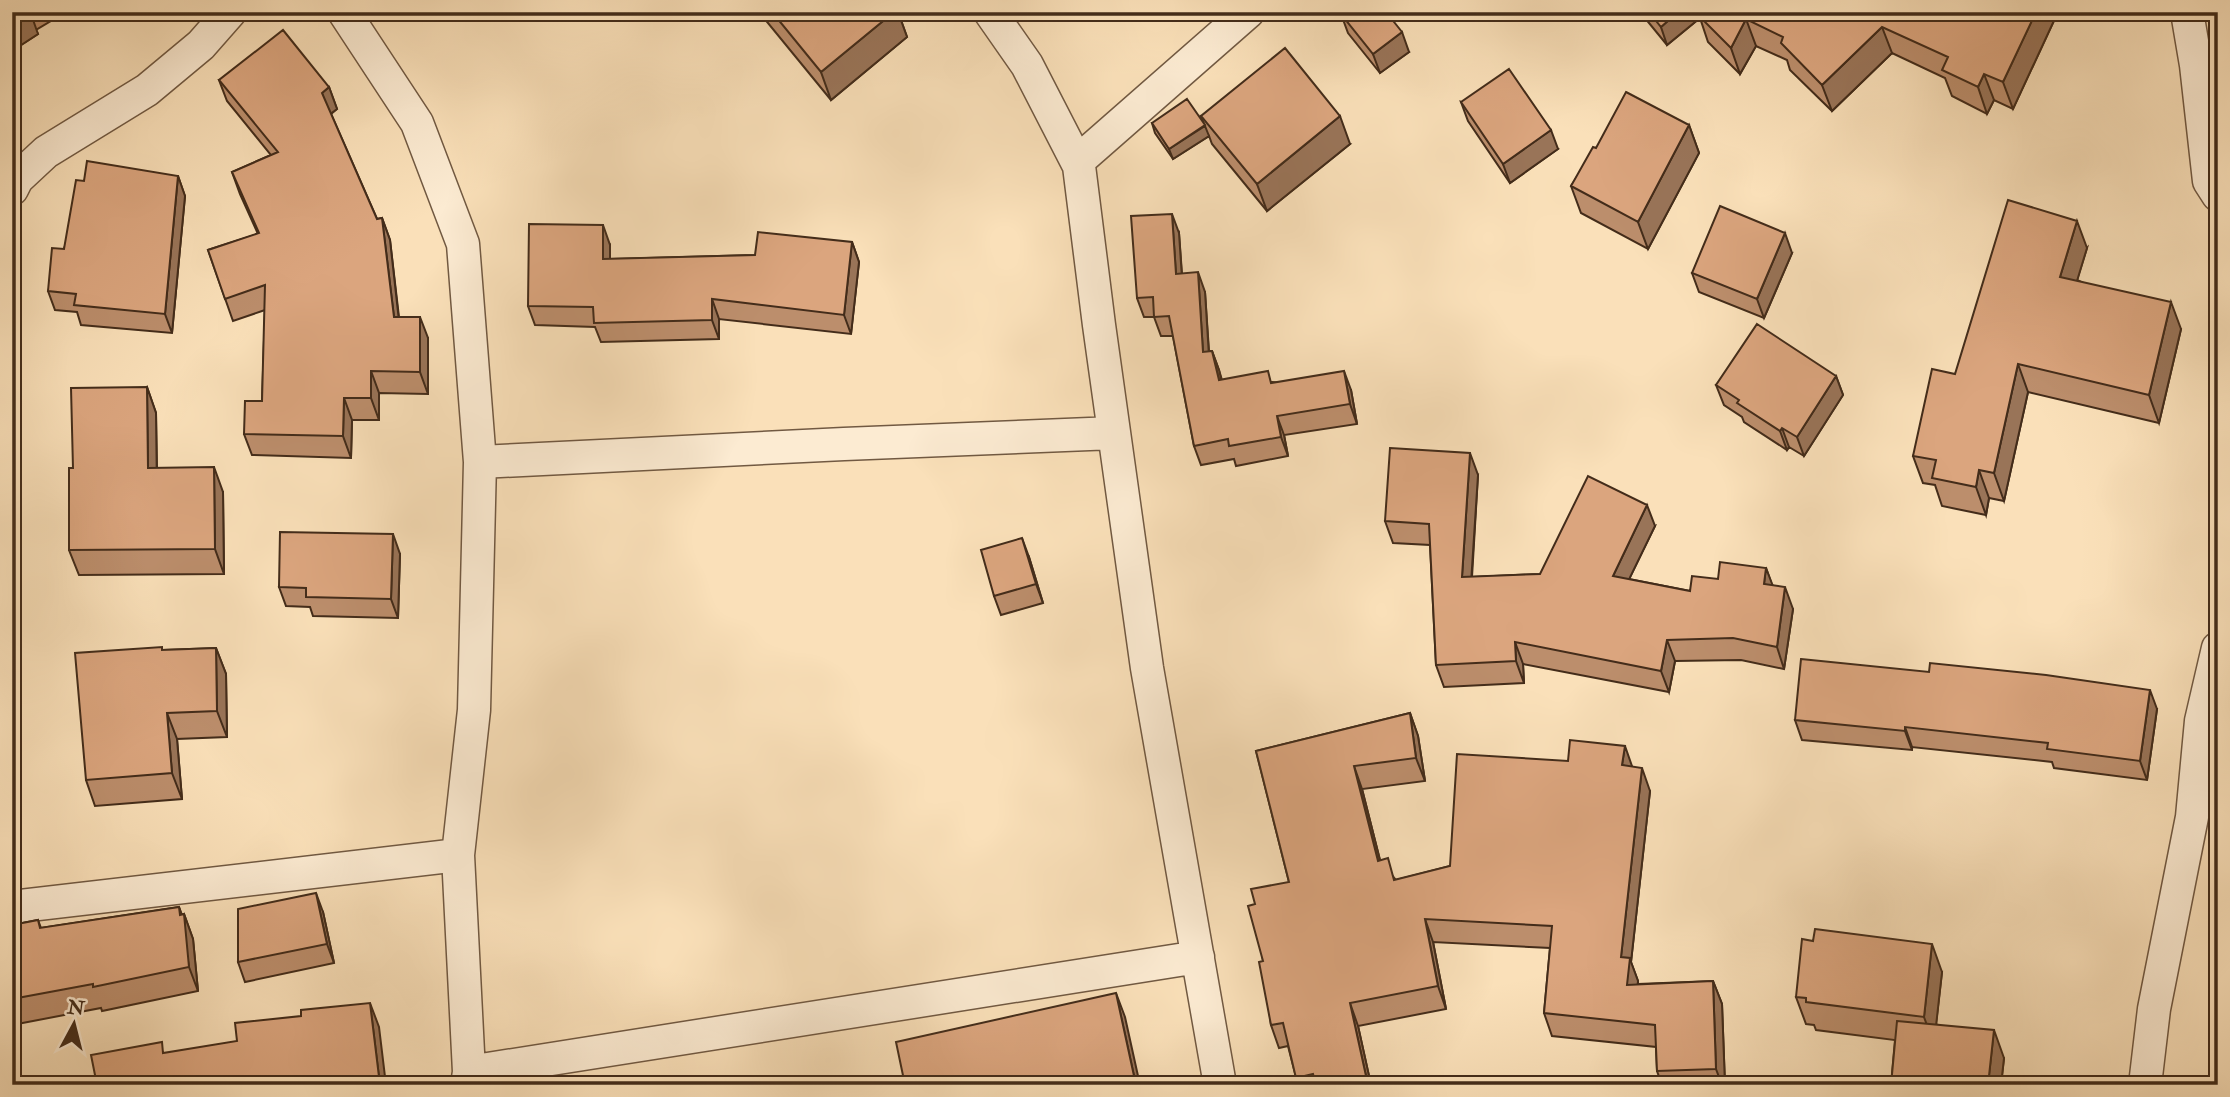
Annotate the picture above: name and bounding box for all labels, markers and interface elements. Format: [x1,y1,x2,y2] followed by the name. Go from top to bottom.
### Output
[38,988,108,1058] north arrow
[65,995,87,1021] text: N

